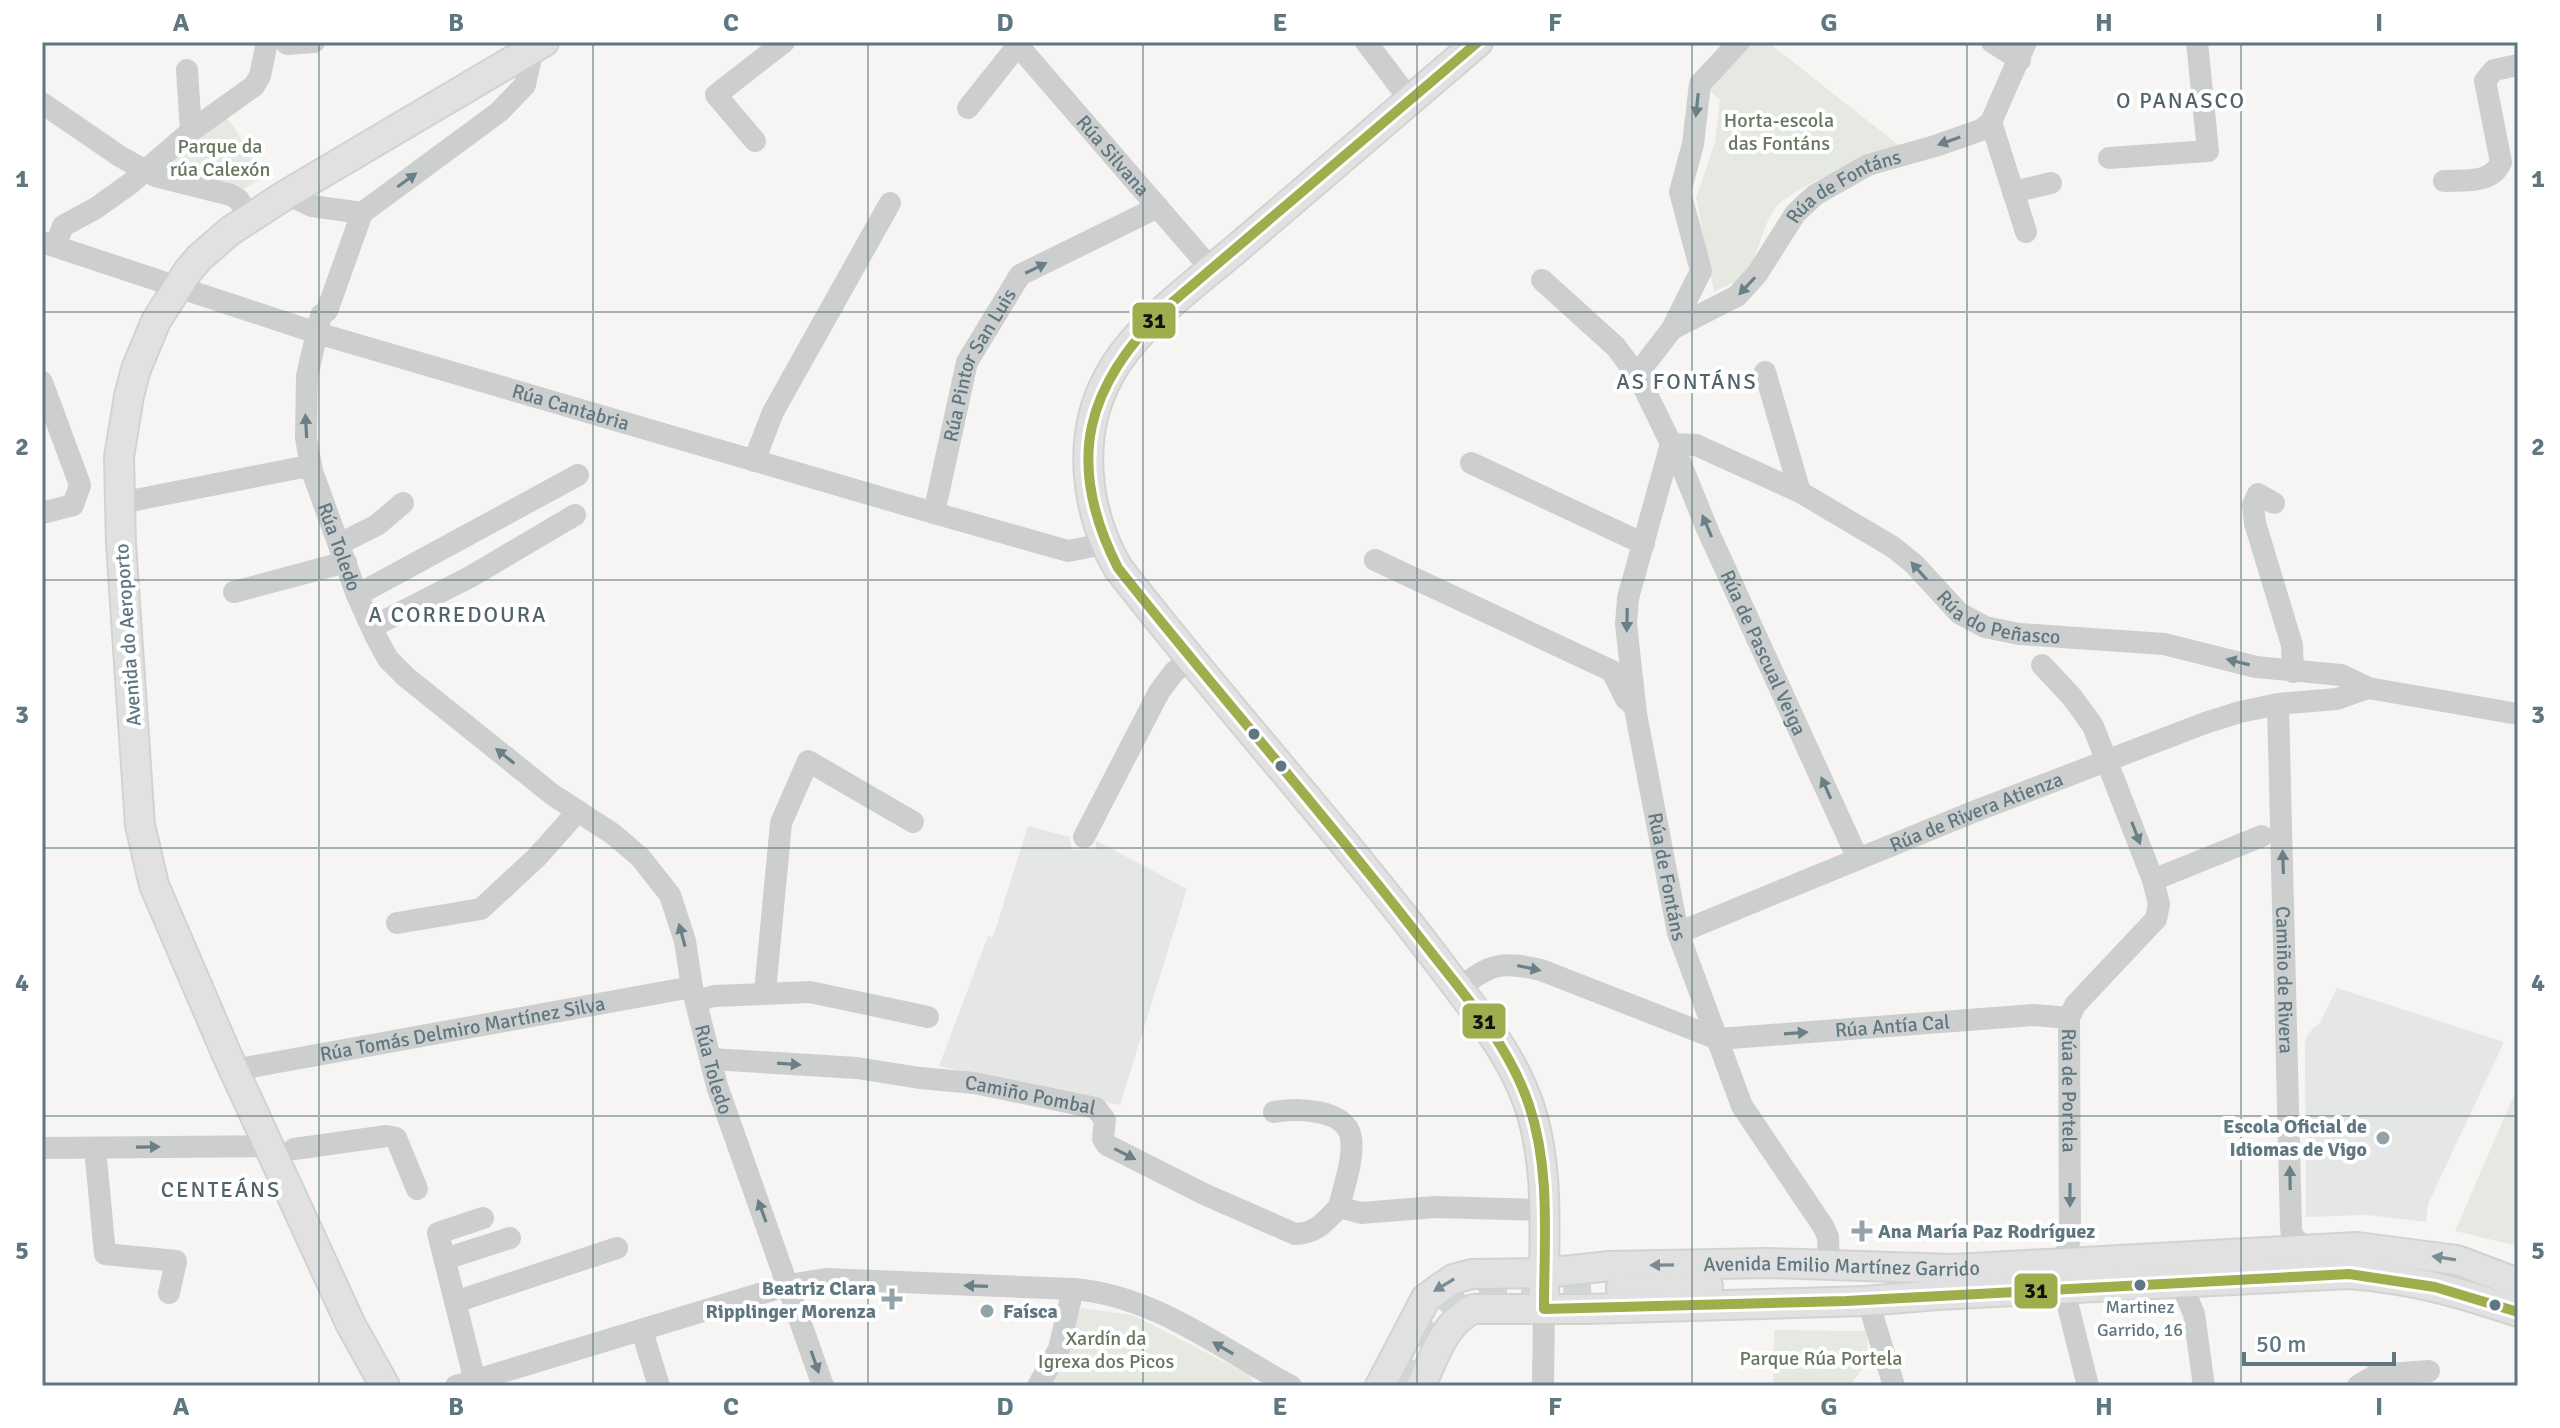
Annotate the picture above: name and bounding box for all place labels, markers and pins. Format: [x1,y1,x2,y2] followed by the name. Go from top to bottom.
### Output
[1246,726,1262,742] unlabelled marker
[1273,758,1289,774] unlabelled marker
[2223,1114,2367,1162] place label: Escola Oficial de Idiomas de Vigo
[2374,1129,2392,1147] marker: Escola Oficial de Idiomas de Vigo
[1878,1219,2095,1244] place label: Ana María Paz Rodríguez
[1853,1222,1871,1240] marker: Ana María Paz Rodríguez
[705,1276,876,1324] place label: Beatriz Clara Ripplinger Morenza
[2132,1277,2148,1293] marker: Martinez Garrido, 16
[883,1290,901,1308] marker: Beatriz Clara Ripplinger Morenza
[2097,1296,2183,1341] place label: Martinez Garrido, 16
[2487,1297,2503,1313] unlabelled marker
[1003,1299,1058,1324] place label: Faísca
[978,1302,996,1320] marker: Faísca

